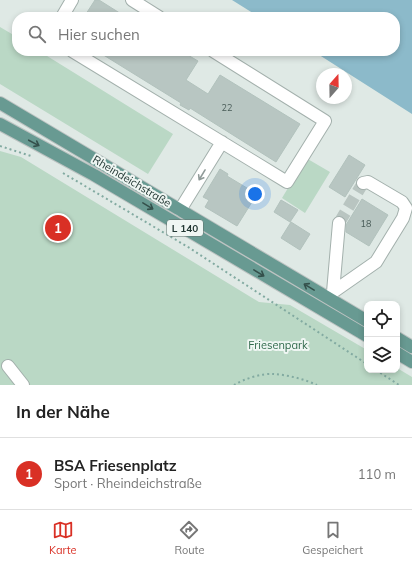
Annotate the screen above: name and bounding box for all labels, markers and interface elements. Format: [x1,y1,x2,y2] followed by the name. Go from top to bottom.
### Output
[12,12,400,56] search box
[26,23,48,45] icon: search
[58,25,140,44] text: Hier suchen
[316,68,352,104] north arrow
[222,102,232,113] house number: 22
[28,140,40,147] one-way arrow
[90,152,174,210] street label: Rheindeichstraße
[197,169,205,181] one-way arrow
[245,184,265,204] your location
[142,203,154,211] one-way arrow
[45,213,71,243] pin: 1
[361,218,371,229] house number: 18
[167,220,203,236] road number: L 140
[253,269,264,277] one-way arrow
[303,282,315,290] one-way arrow
[364,301,400,373] map controls
[364,301,400,337] button: locate
[364,337,400,373] button: layers
[248,338,308,352] park label: Friesenpark
[16,401,110,422] text: In der Nähe
[54,456,177,475] text: BSA Friesenplatz
[25,466,33,482] text: 1
[358,466,396,482] text: 110 m
[54,475,202,491] text: Sport · Rheindeichstraße
[49,519,77,557] tab: Karte
[175,519,204,557] tab: Route
[302,519,363,557] tab: Gespeichert

